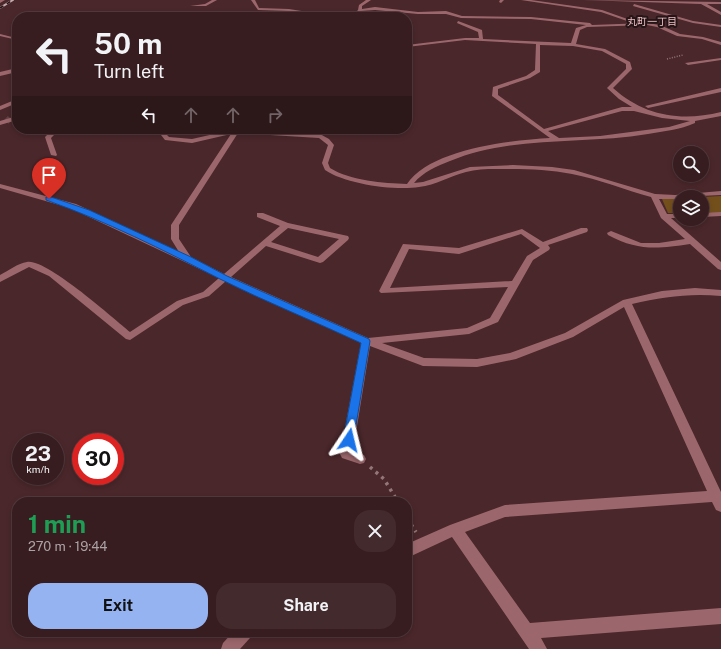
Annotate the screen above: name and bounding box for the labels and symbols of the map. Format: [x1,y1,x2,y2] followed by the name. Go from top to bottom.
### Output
[627,15,677,27] district label: 丸町一丁目
[32,158,66,199] pin
[328,419,370,461] position arrow
[72,433,124,485] speed limit sign: 30

